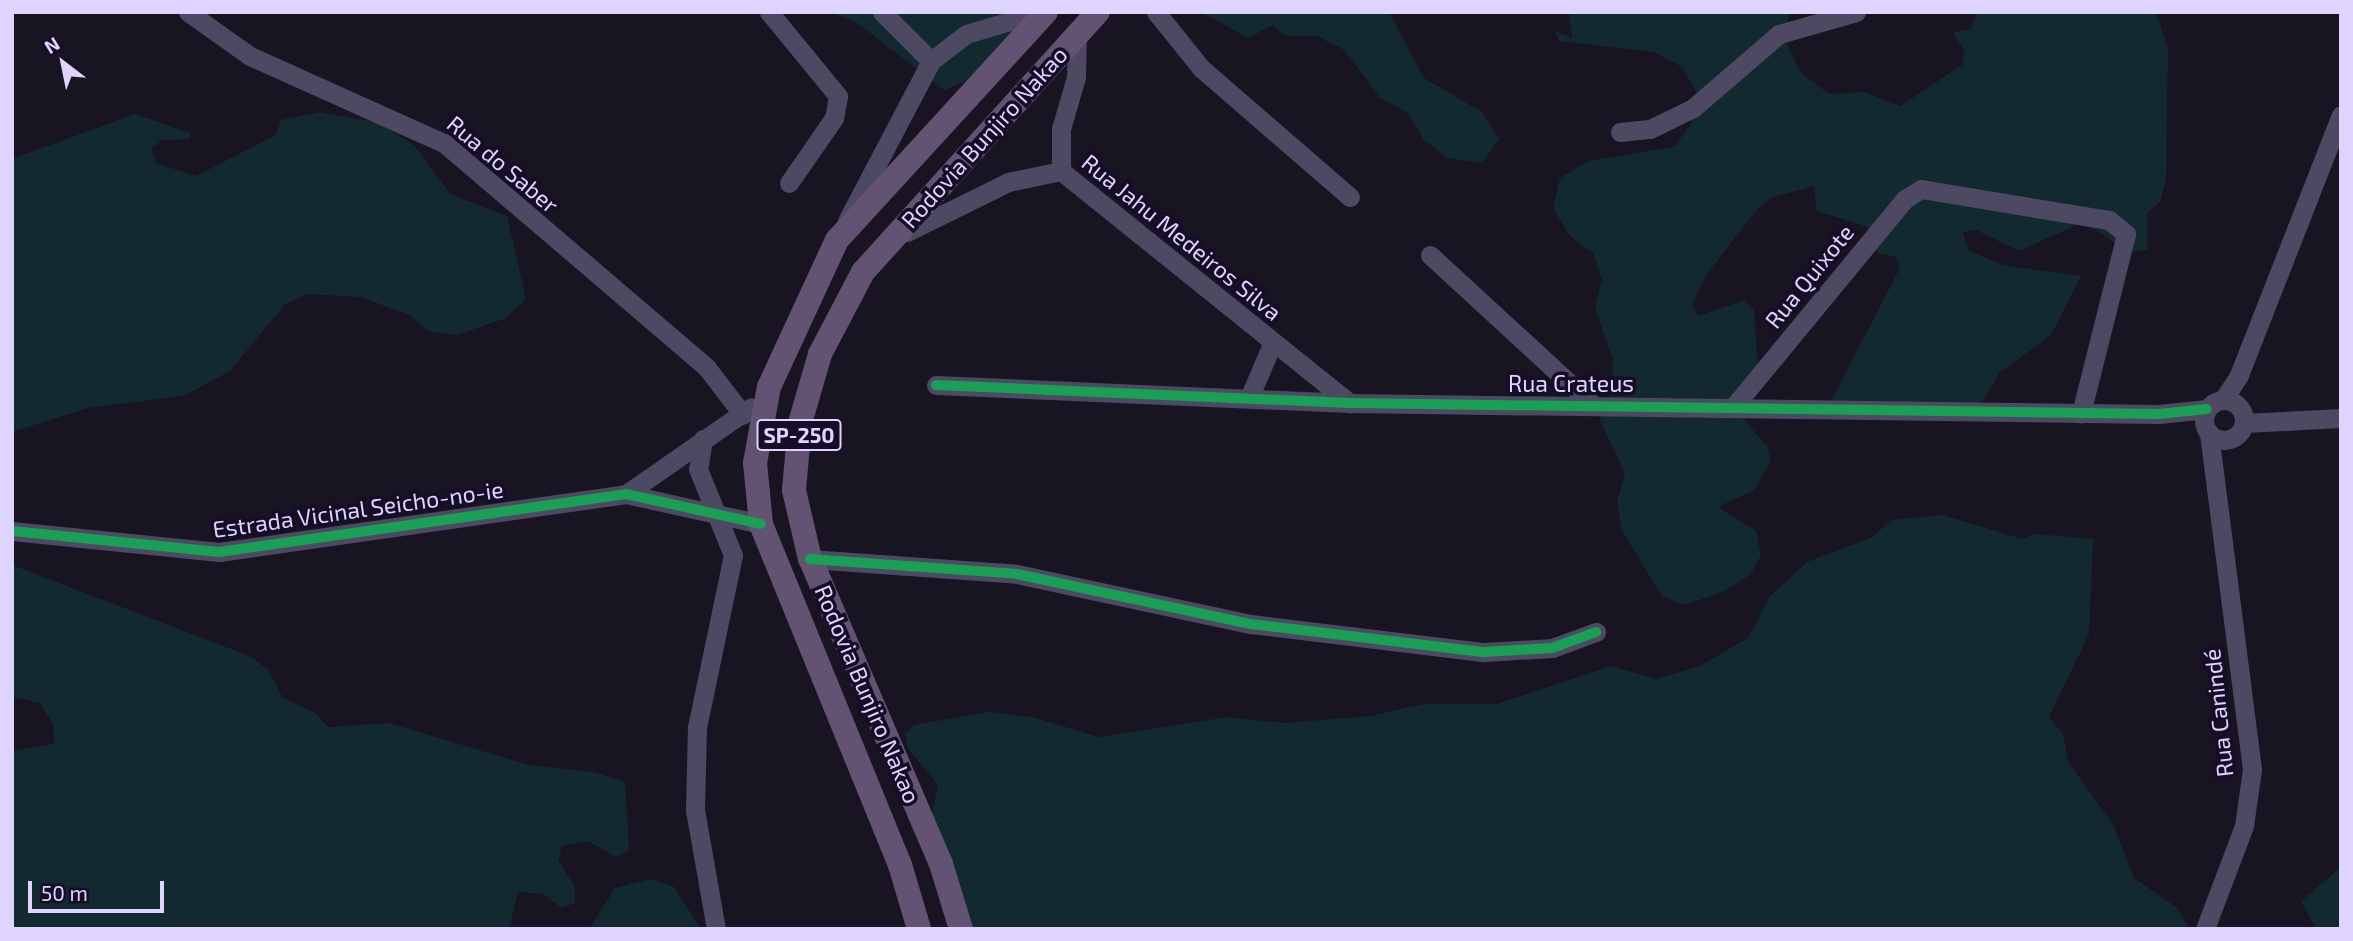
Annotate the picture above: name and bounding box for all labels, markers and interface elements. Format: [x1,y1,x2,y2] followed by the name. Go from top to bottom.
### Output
[28,28,98,98] north arrow
[40,31,64,58] text: N
[895,41,1073,233] street label: Rodovia Bunjiro Nakao
[442,110,564,218] street label: Rua do Saber
[1076,148,1288,326] street label: Rua Jahu Medeiros Silva
[1759,219,1859,333] street label: Rua Quixote
[1508,369,1634,397] street label: Rua Crateus
[755,418,843,452] road number: SP-250
[210,475,506,543] street label: Estrada Vicinal Seicho-no-ie
[809,581,927,807] street label: Rodovia Bunjiro Nakao
[2198,648,2238,778] street label: Rua Canindé
[32,867,168,911] scale bar
[41,880,88,905] text: 50 m

